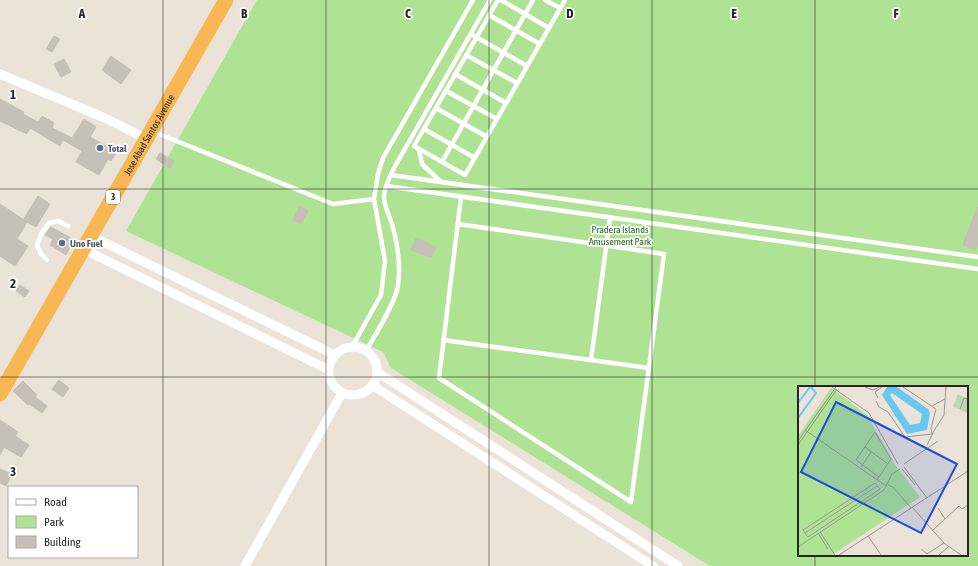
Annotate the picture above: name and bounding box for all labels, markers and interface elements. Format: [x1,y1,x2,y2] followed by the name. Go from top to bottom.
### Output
[78,6,86,21] text: A
[241,6,248,21] text: B
[405,6,411,21] text: C
[566,6,574,21] text: D
[731,6,737,21] text: E
[893,6,899,21] text: F
[10,87,16,102] text: 1
[121,92,177,177] street label: Jose Abad Santos Avenue
[95,143,105,153] marker: Total
[108,143,127,154] place label: Total
[106,190,120,204] road number: 3
[589,224,652,247] park label: Pradera Islands Amusement Park
[57,238,67,248] marker: Uno Fuel
[70,238,103,249] place label: Uno Fuel
[10,276,16,291] text: 2
[798,386,968,556] inset map
[10,464,16,479] text: 3
[8,486,138,558] legend
[44,495,67,509] text: Road
[44,515,65,529] text: Park
[44,535,82,549] text: Building

